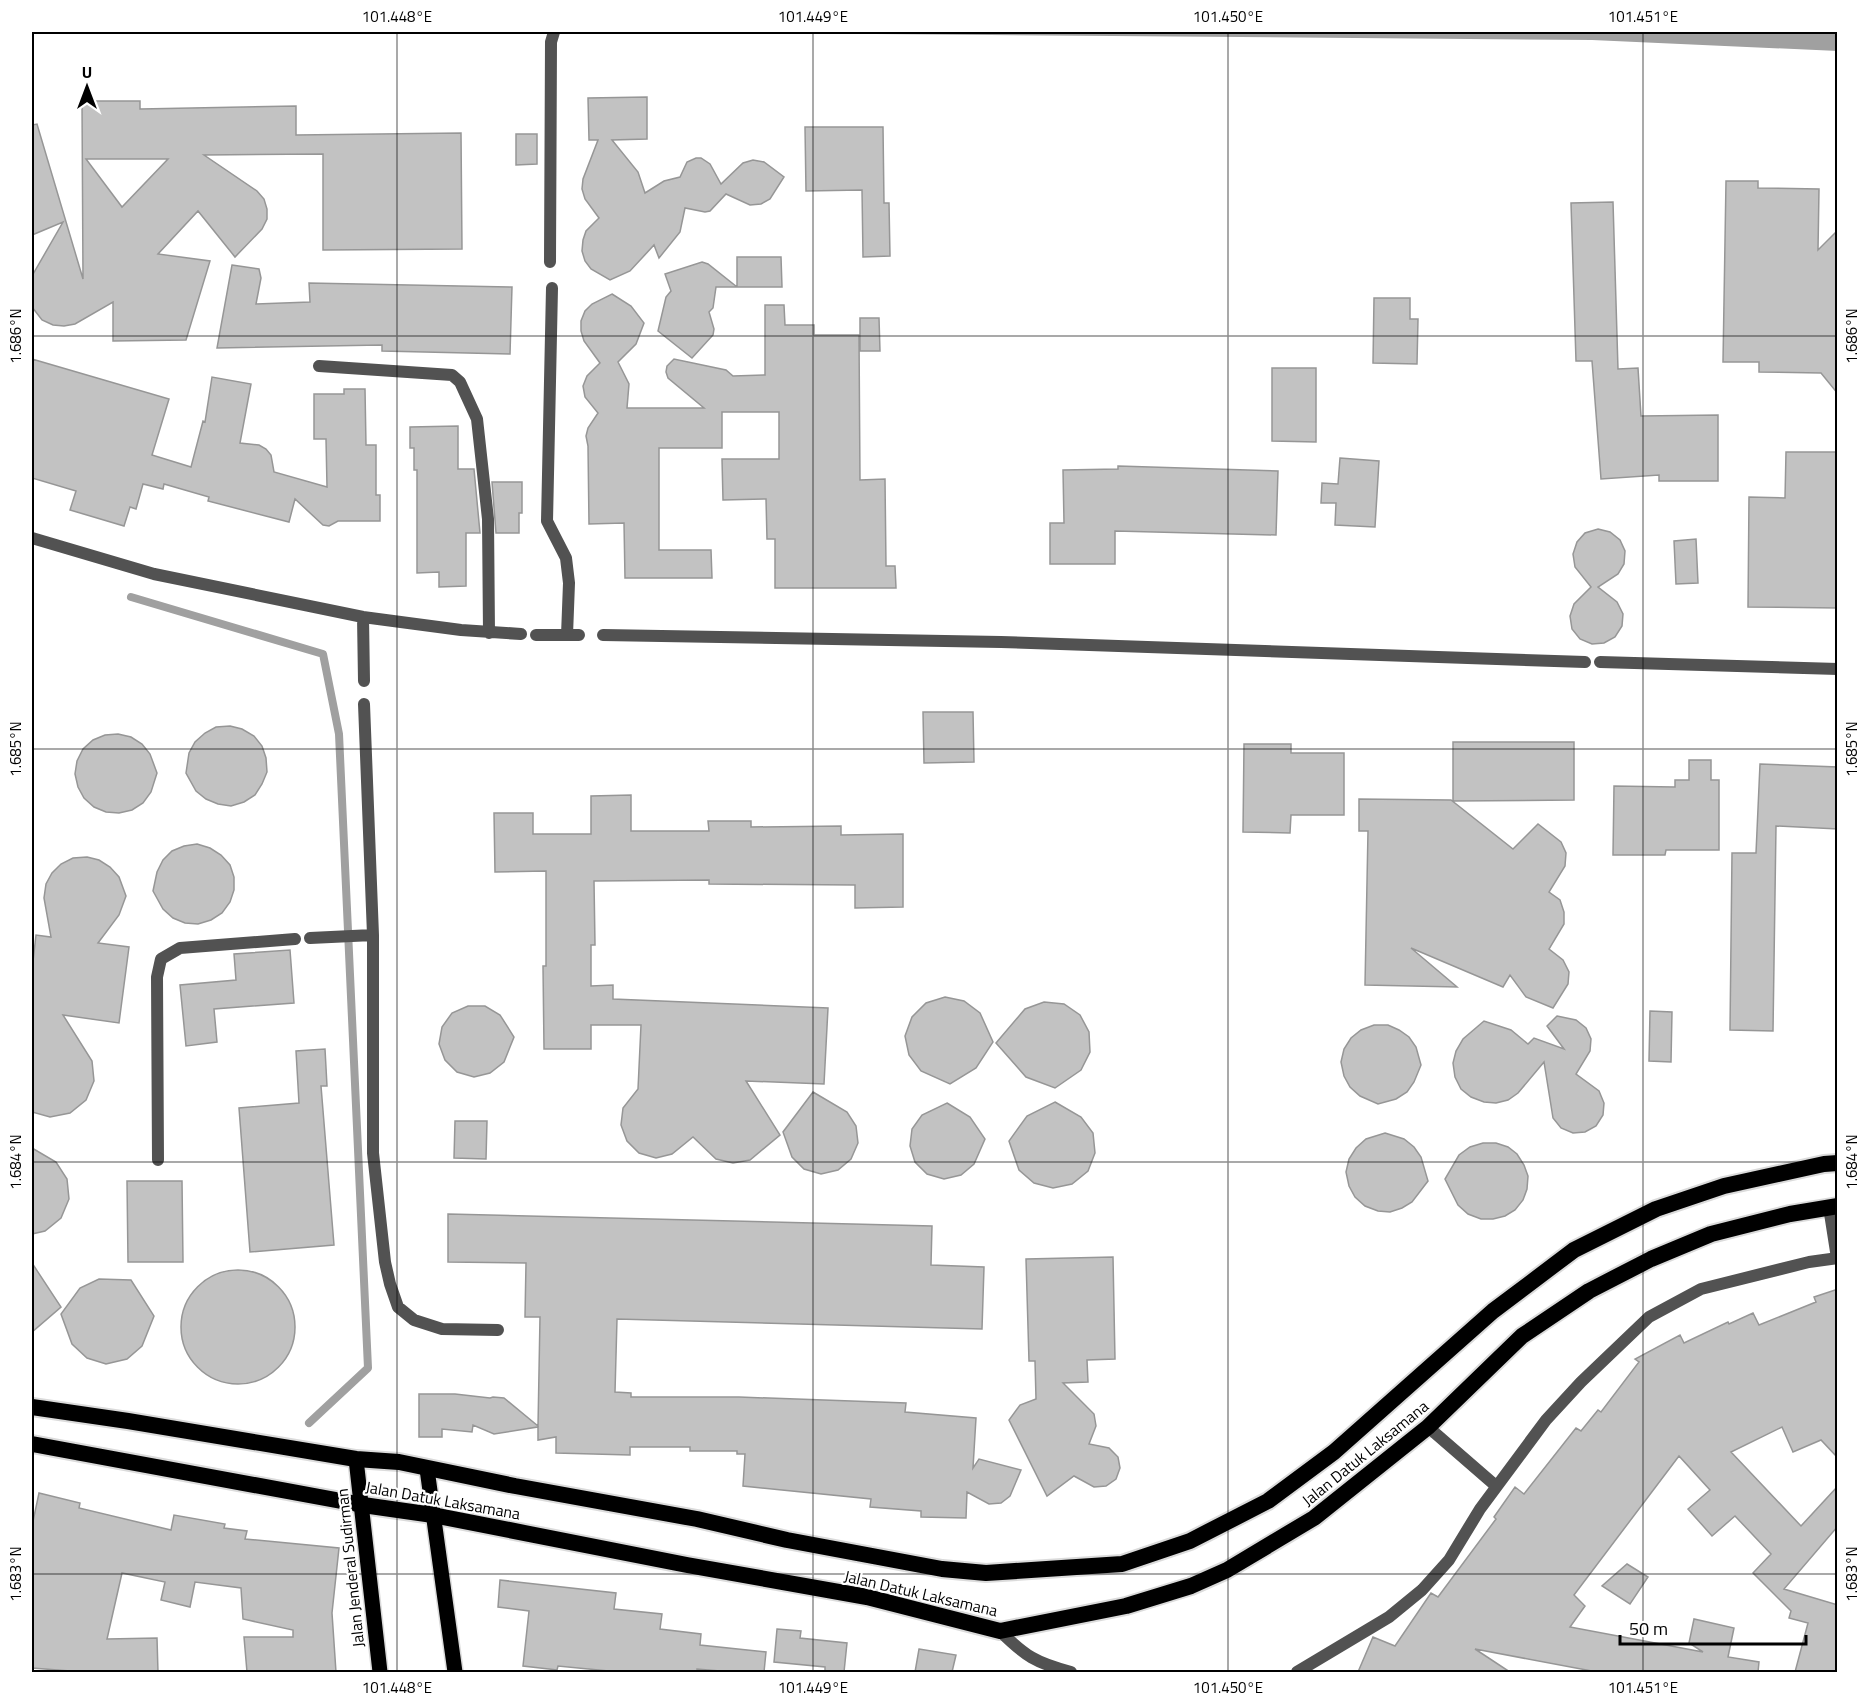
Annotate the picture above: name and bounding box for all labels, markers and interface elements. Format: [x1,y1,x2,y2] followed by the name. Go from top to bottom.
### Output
[362,5,432,28] text: 101.448°E
[778,5,848,28] text: 101.449°E
[1193,5,1263,28] text: 101.450°E
[1608,5,1678,28] text: 101.451°E
[57,57,117,117] north arrow
[82,60,92,84] text: U
[4,308,27,364] text: 1.686°N
[1840,308,1863,364] text: 1.686°N
[4,721,27,777] text: 1.685°N
[1840,721,1863,777] text: 1.685°N
[4,1134,27,1190] text: 1.684°N
[1840,1134,1863,1190] text: 1.684°N
[1296,1394,1434,1512] street label: Jalan Datuk Laksamana
[364,1475,522,1525] street label: Jalan Datuk Laksamana
[330,1487,370,1649] street label: Jalan Jenderal Sudirman
[4,1546,27,1602] text: 1.683°N
[1840,1546,1863,1602] text: 1.683°N
[842,1564,1000,1622] street label: Jalan Datuk Laksamana
[1620,1608,1806,1646] scale bar
[1629,1615,1668,1642] text: 50 m
[362,1676,432,1699] text: 101.448°E
[778,1676,848,1699] text: 101.449°E
[1193,1676,1263,1699] text: 101.450°E
[1608,1676,1678,1699] text: 101.451°E

